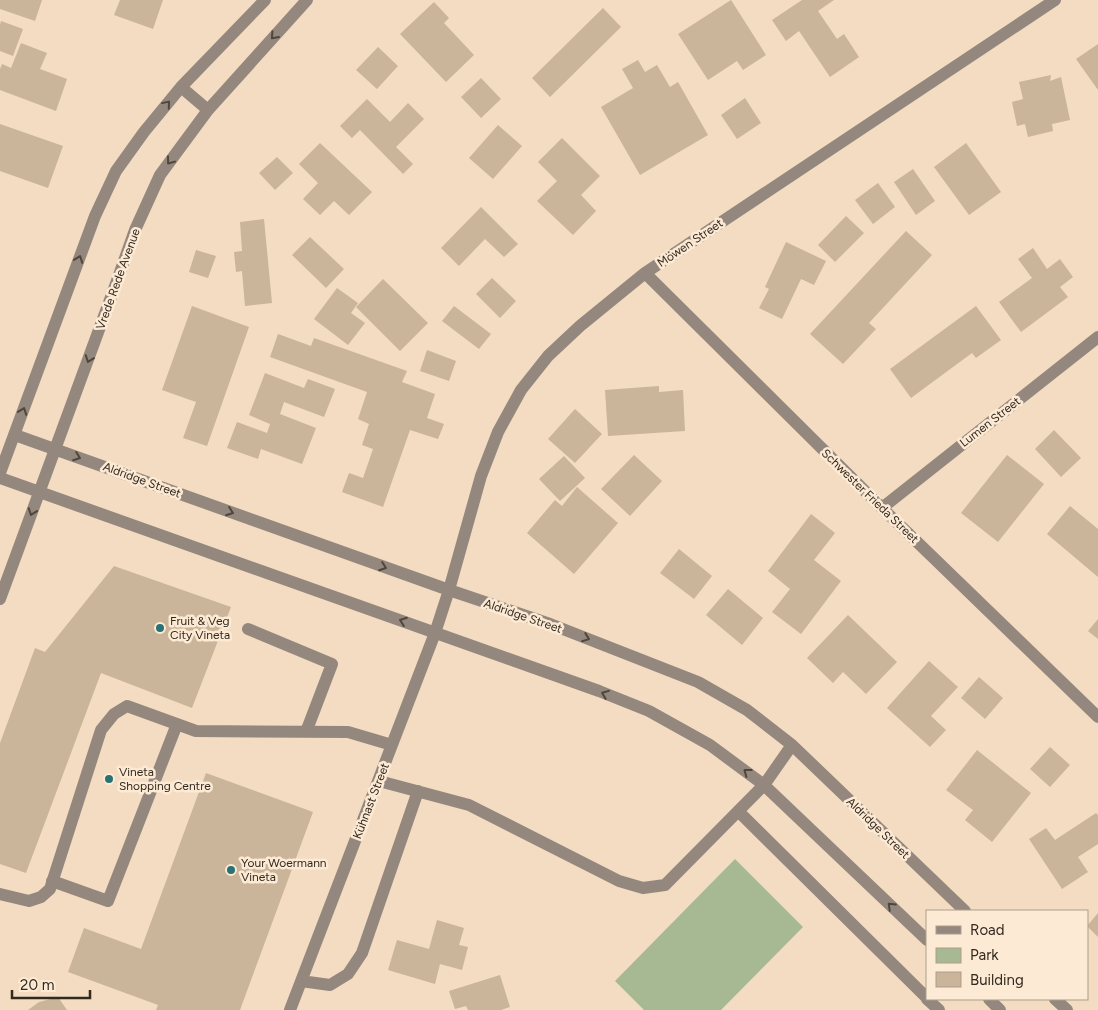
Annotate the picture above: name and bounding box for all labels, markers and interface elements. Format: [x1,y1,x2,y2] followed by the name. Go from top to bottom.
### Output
[271,31,280,40] one-way arrow
[162,100,171,109] one-way arrow
[168,155,176,164] one-way arrow
[655,216,726,270] street label: Möwen Street
[93,226,143,331] street label: Vrede Rede Avenue
[73,255,83,264] one-way arrow
[85,354,95,363] one-way arrow
[957,394,1023,450] street label: Lumen Street
[17,408,27,416] one-way arrow
[819,446,922,546] street label: Schwester Frieda Street
[72,451,81,461] one-way arrow
[101,459,183,501] street label: Aldridge Street
[225,506,234,516] one-way arrow
[28,507,38,515] one-way arrow
[378,561,387,571] one-way arrow
[482,596,564,636] street label: Aldridge Street
[170,614,230,642] place label: Fruit & Veg City Vineta
[399,617,408,627] one-way arrow
[154,622,166,634] marker: Fruit & Veg City Vineta
[581,632,590,642] one-way arrow
[602,689,610,699] one-way arrow
[350,761,392,841] street label: Kühnast Street
[119,765,211,793] place label: Vineta Shopping Centre
[744,770,753,778] one-way arrow
[103,773,115,785] marker: Vineta Shopping Centre
[844,795,913,862] street label: Aldridge Street
[241,856,327,884] place label: Your Woermann Vineta
[225,864,237,876] marker: Your Woermann Vineta
[888,903,897,912] one-way arrow
[926,910,1088,1000] legend
[970,921,1005,939] text: Road
[970,946,999,964] text: Park
[12,968,90,1000] scale bar
[970,971,1024,989] text: Building
[20,976,54,994] text: 20 m

